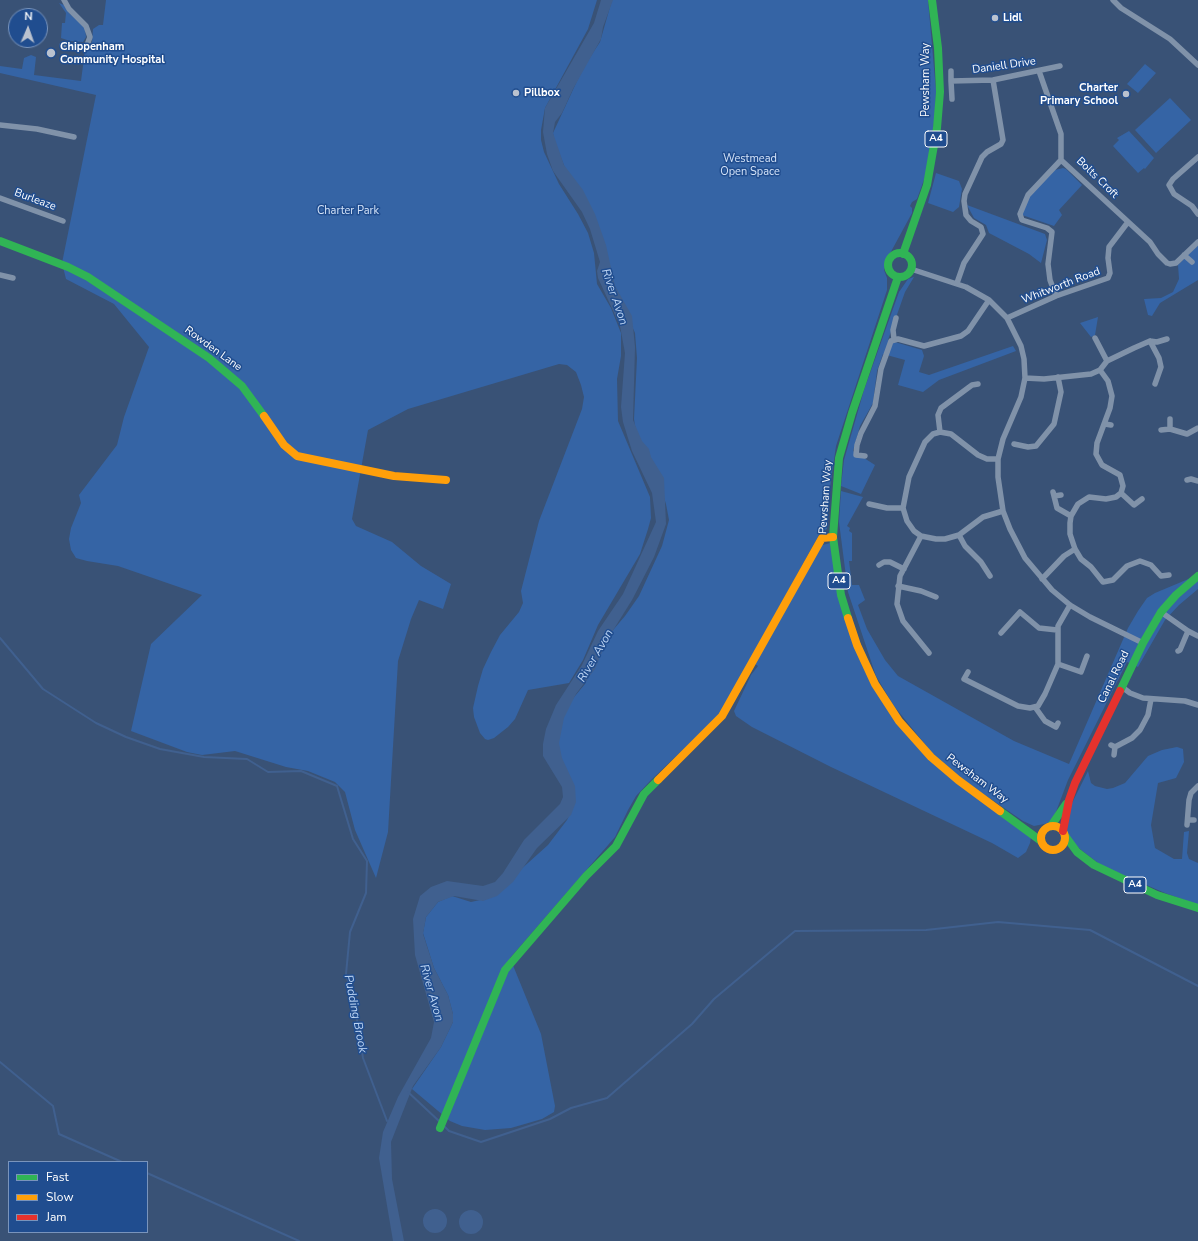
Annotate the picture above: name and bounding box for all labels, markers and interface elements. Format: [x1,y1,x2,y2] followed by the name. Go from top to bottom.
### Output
[8,8,48,48] north arrow
[24,9,33,24] text: N
[1003,11,1022,25] place label: Lidl
[990,13,1000,23] marker: Lidl
[60,40,165,66] place label: Chippenham Community Hospital
[919,43,933,117] street label: Pewsham Way
[45,47,57,59] marker: Chippenham Community Hospital
[971,55,1037,77] street label: Daniell Drive
[1040,81,1118,107] place label: Charter Primary School
[524,86,560,100] place label: Pillbox
[511,88,521,98] marker: Pillbox
[1121,89,1131,99] marker: Charter Primary School
[925,131,947,147] road number: A4
[720,152,780,178] park label: Westmead Open Space
[1073,155,1121,201] street label: Bolts Croft
[12,186,58,214] street label: Burleaze
[317,204,379,218] park label: Charter Park
[1020,265,1102,307] street label: Whitworth Road
[598,267,630,327] water label: River Avon
[182,324,244,374] street label: Rowden Lane
[817,460,835,534] street label: Pewsham Way
[828,573,850,589] road number: A4
[575,627,617,685] water label: River Avon
[1096,649,1132,705] street label: Canal Road
[943,751,1011,807] street label: Pewsham Way
[1124,877,1146,893] road number: A4
[416,963,446,1023] water label: River Avon
[340,974,370,1054] water label: Pudding Brook
[8,1161,148,1233] legend
[46,1169,69,1185] text: Fast
[46,1189,74,1205] text: Slow
[46,1209,67,1225] text: Jam

